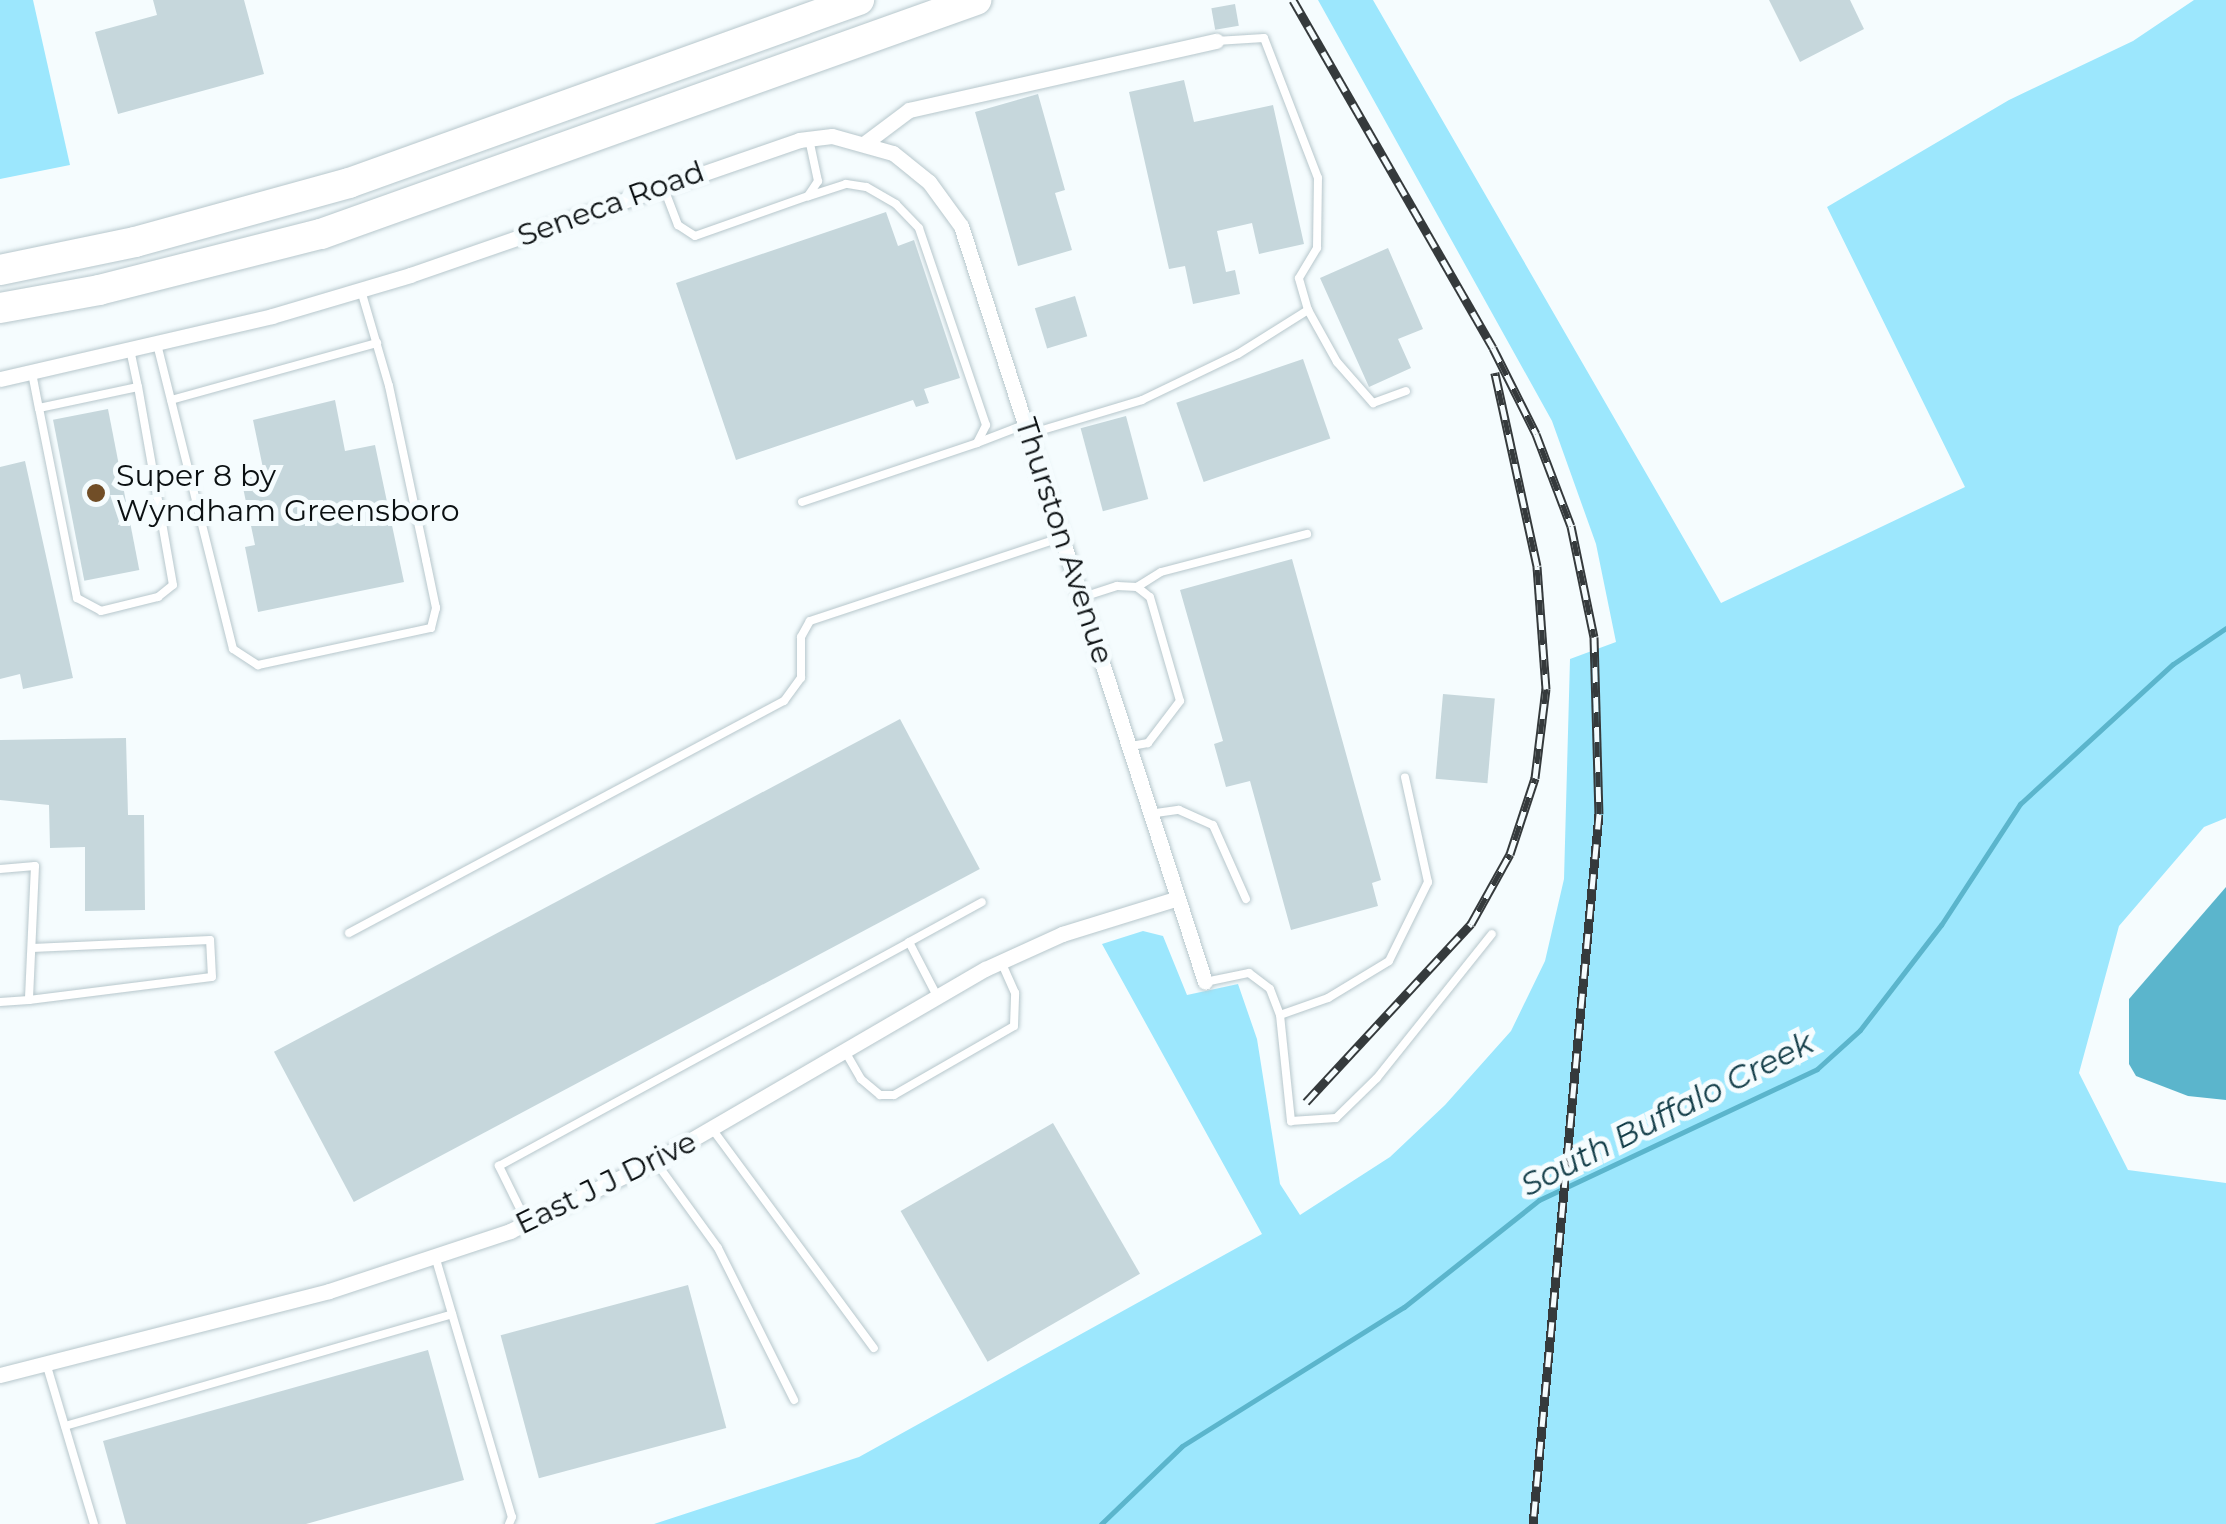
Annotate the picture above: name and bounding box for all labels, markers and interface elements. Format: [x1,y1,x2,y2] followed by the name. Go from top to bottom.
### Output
[513,154,709,254] street label: Seneca Road
[1007,414,1121,668] street label: Thurston Avenue
[116,458,459,528] place label: Super 8 by Wyndham Greensboro
[85,482,107,504] marker: Super 8 by Wyndham Greensboro
[1514,1024,1820,1204] water label: South Buffalo Creek
[510,1124,702,1242] street label: East J J Drive

